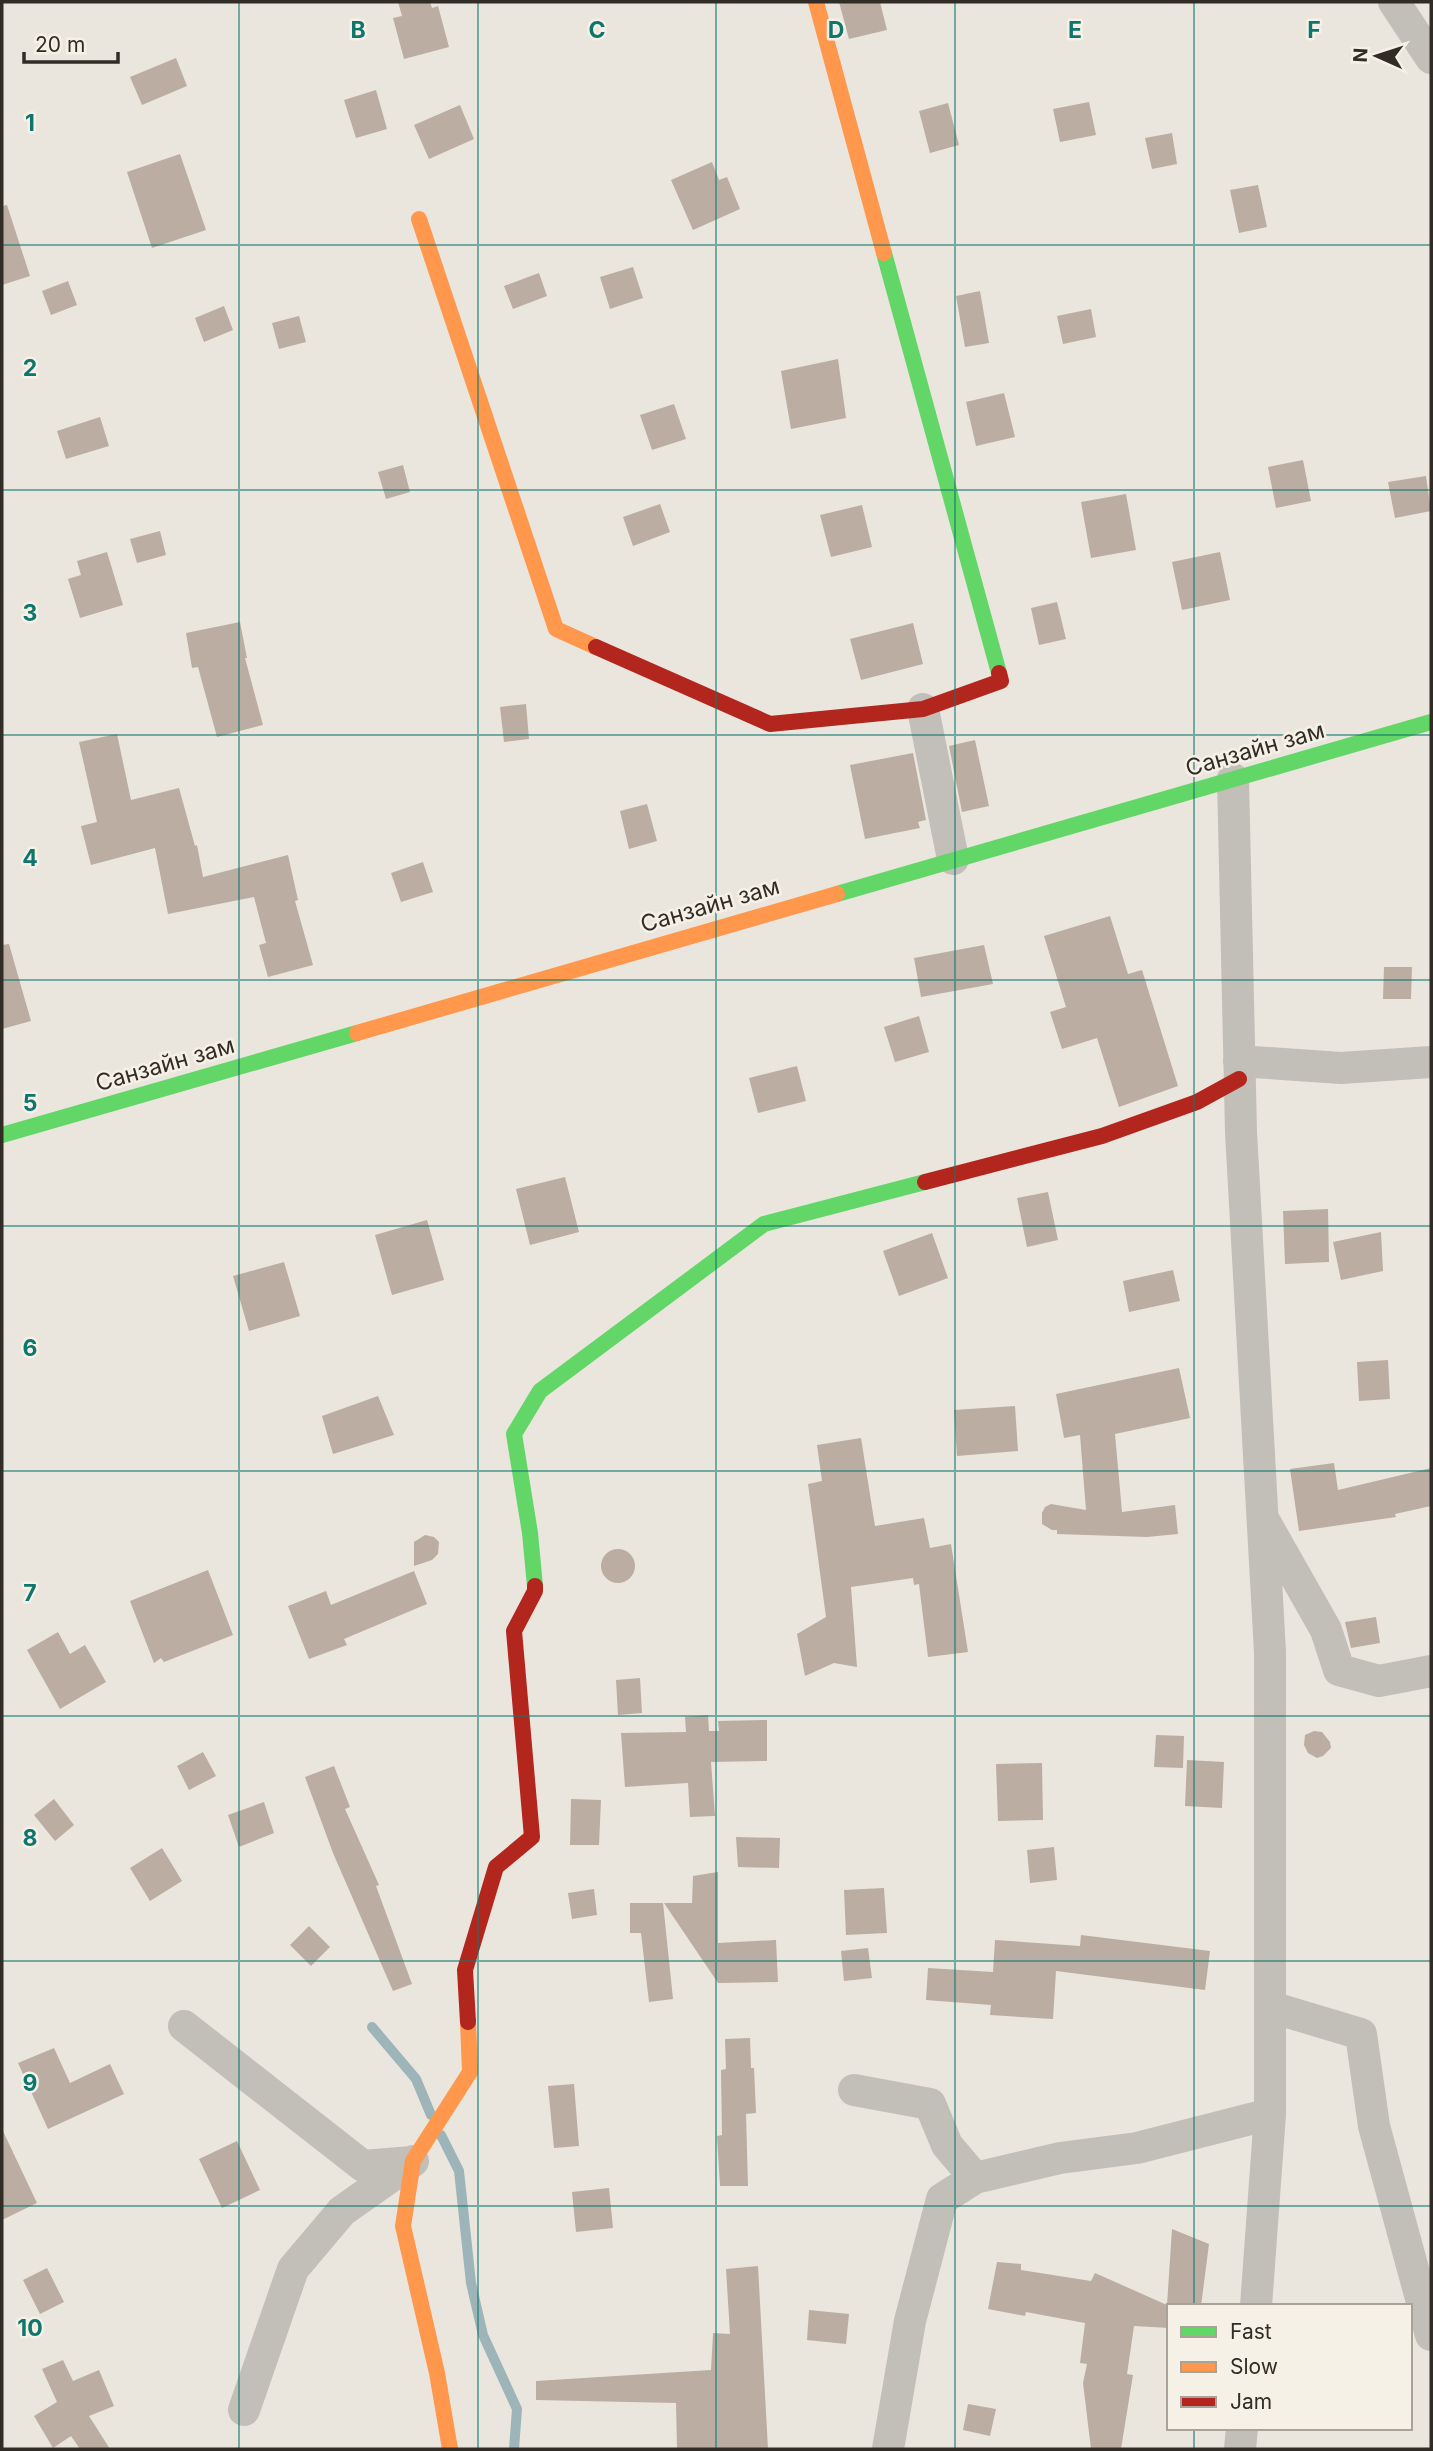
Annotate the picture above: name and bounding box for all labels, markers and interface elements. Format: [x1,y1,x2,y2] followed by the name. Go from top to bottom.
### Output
[350,16,366,44] text: B
[588,16,606,44] text: C
[828,16,844,44] text: D
[1068,16,1082,44] text: E
[1307,16,1321,44] text: F
[24,21,119,65] scale bar
[1342,21,1412,91] north arrow
[35,32,85,57] text: 20 m
[1349,47,1372,63] text: N
[25,109,35,137] text: 1
[23,354,37,382] text: 2
[23,599,37,627] text: 3
[1182,716,1328,782] street label: Санзайн зам
[22,844,38,872] text: 4
[637,872,783,938] street label: Санзайн зам
[92,1031,238,1097] street label: Санзайн зам
[23,1089,37,1117] text: 5
[23,1334,37,1362] text: 6
[23,1579,37,1607] text: 7
[23,1824,37,1852] text: 8
[23,2069,37,2097] text: 9
[1167,2304,1412,2430] legend
[17,2314,43,2342] text: 10
[1230,2319,1272,2344] text: Fast
[1230,2354,1278,2379] text: Slow
[1230,2389,1272,2414] text: Jam

